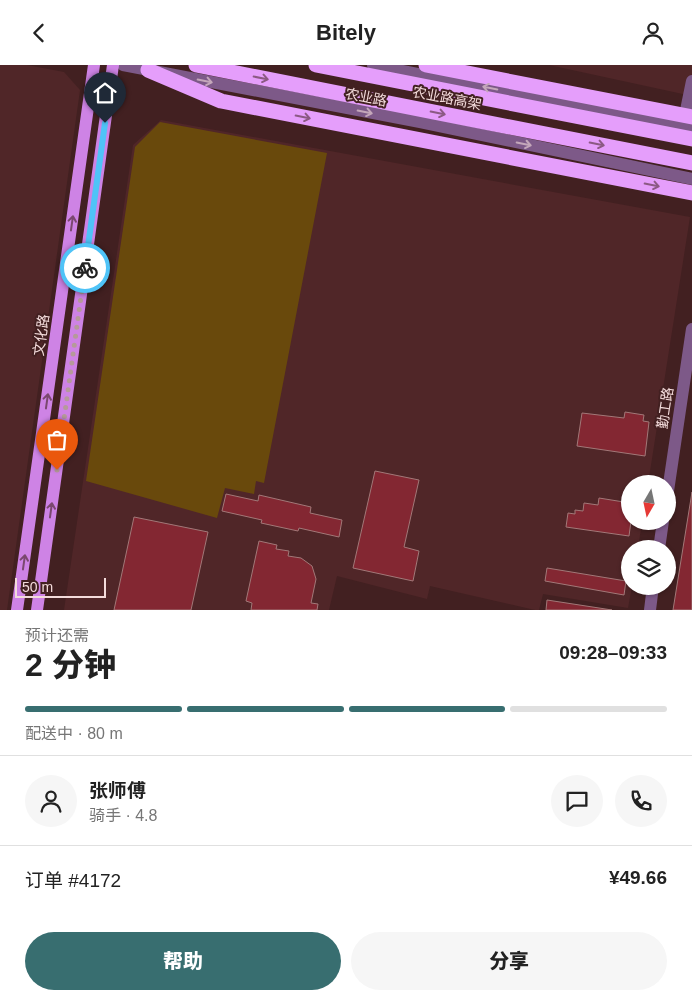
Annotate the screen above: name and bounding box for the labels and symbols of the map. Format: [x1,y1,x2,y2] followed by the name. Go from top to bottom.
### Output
[84,72,126,123] pin
[253,74,269,83] one-way arrow
[197,77,213,86] one-way arrow
[411,83,483,113] street label: 农业路高架
[482,83,498,93] one-way arrow
[344,85,388,109] street label: 农业路
[356,107,372,117] one-way arrow
[429,108,445,118] one-way arrow
[295,113,311,123] one-way arrow
[516,140,532,149] one-way arrow
[589,140,605,149] one-way arrow
[643,181,659,191] one-way arrow
[67,215,77,231] one-way arrow
[60,243,110,293] courier
[30,313,52,357] street label: 文化路
[654,386,676,430] street label: 勤工路
[42,393,52,409] one-way arrow
[36,419,78,470] pin
[621,475,676,530] north arrow
[47,502,57,518] one-way arrow
[20,554,30,570] one-way arrow
[15,575,106,598] scale bar

